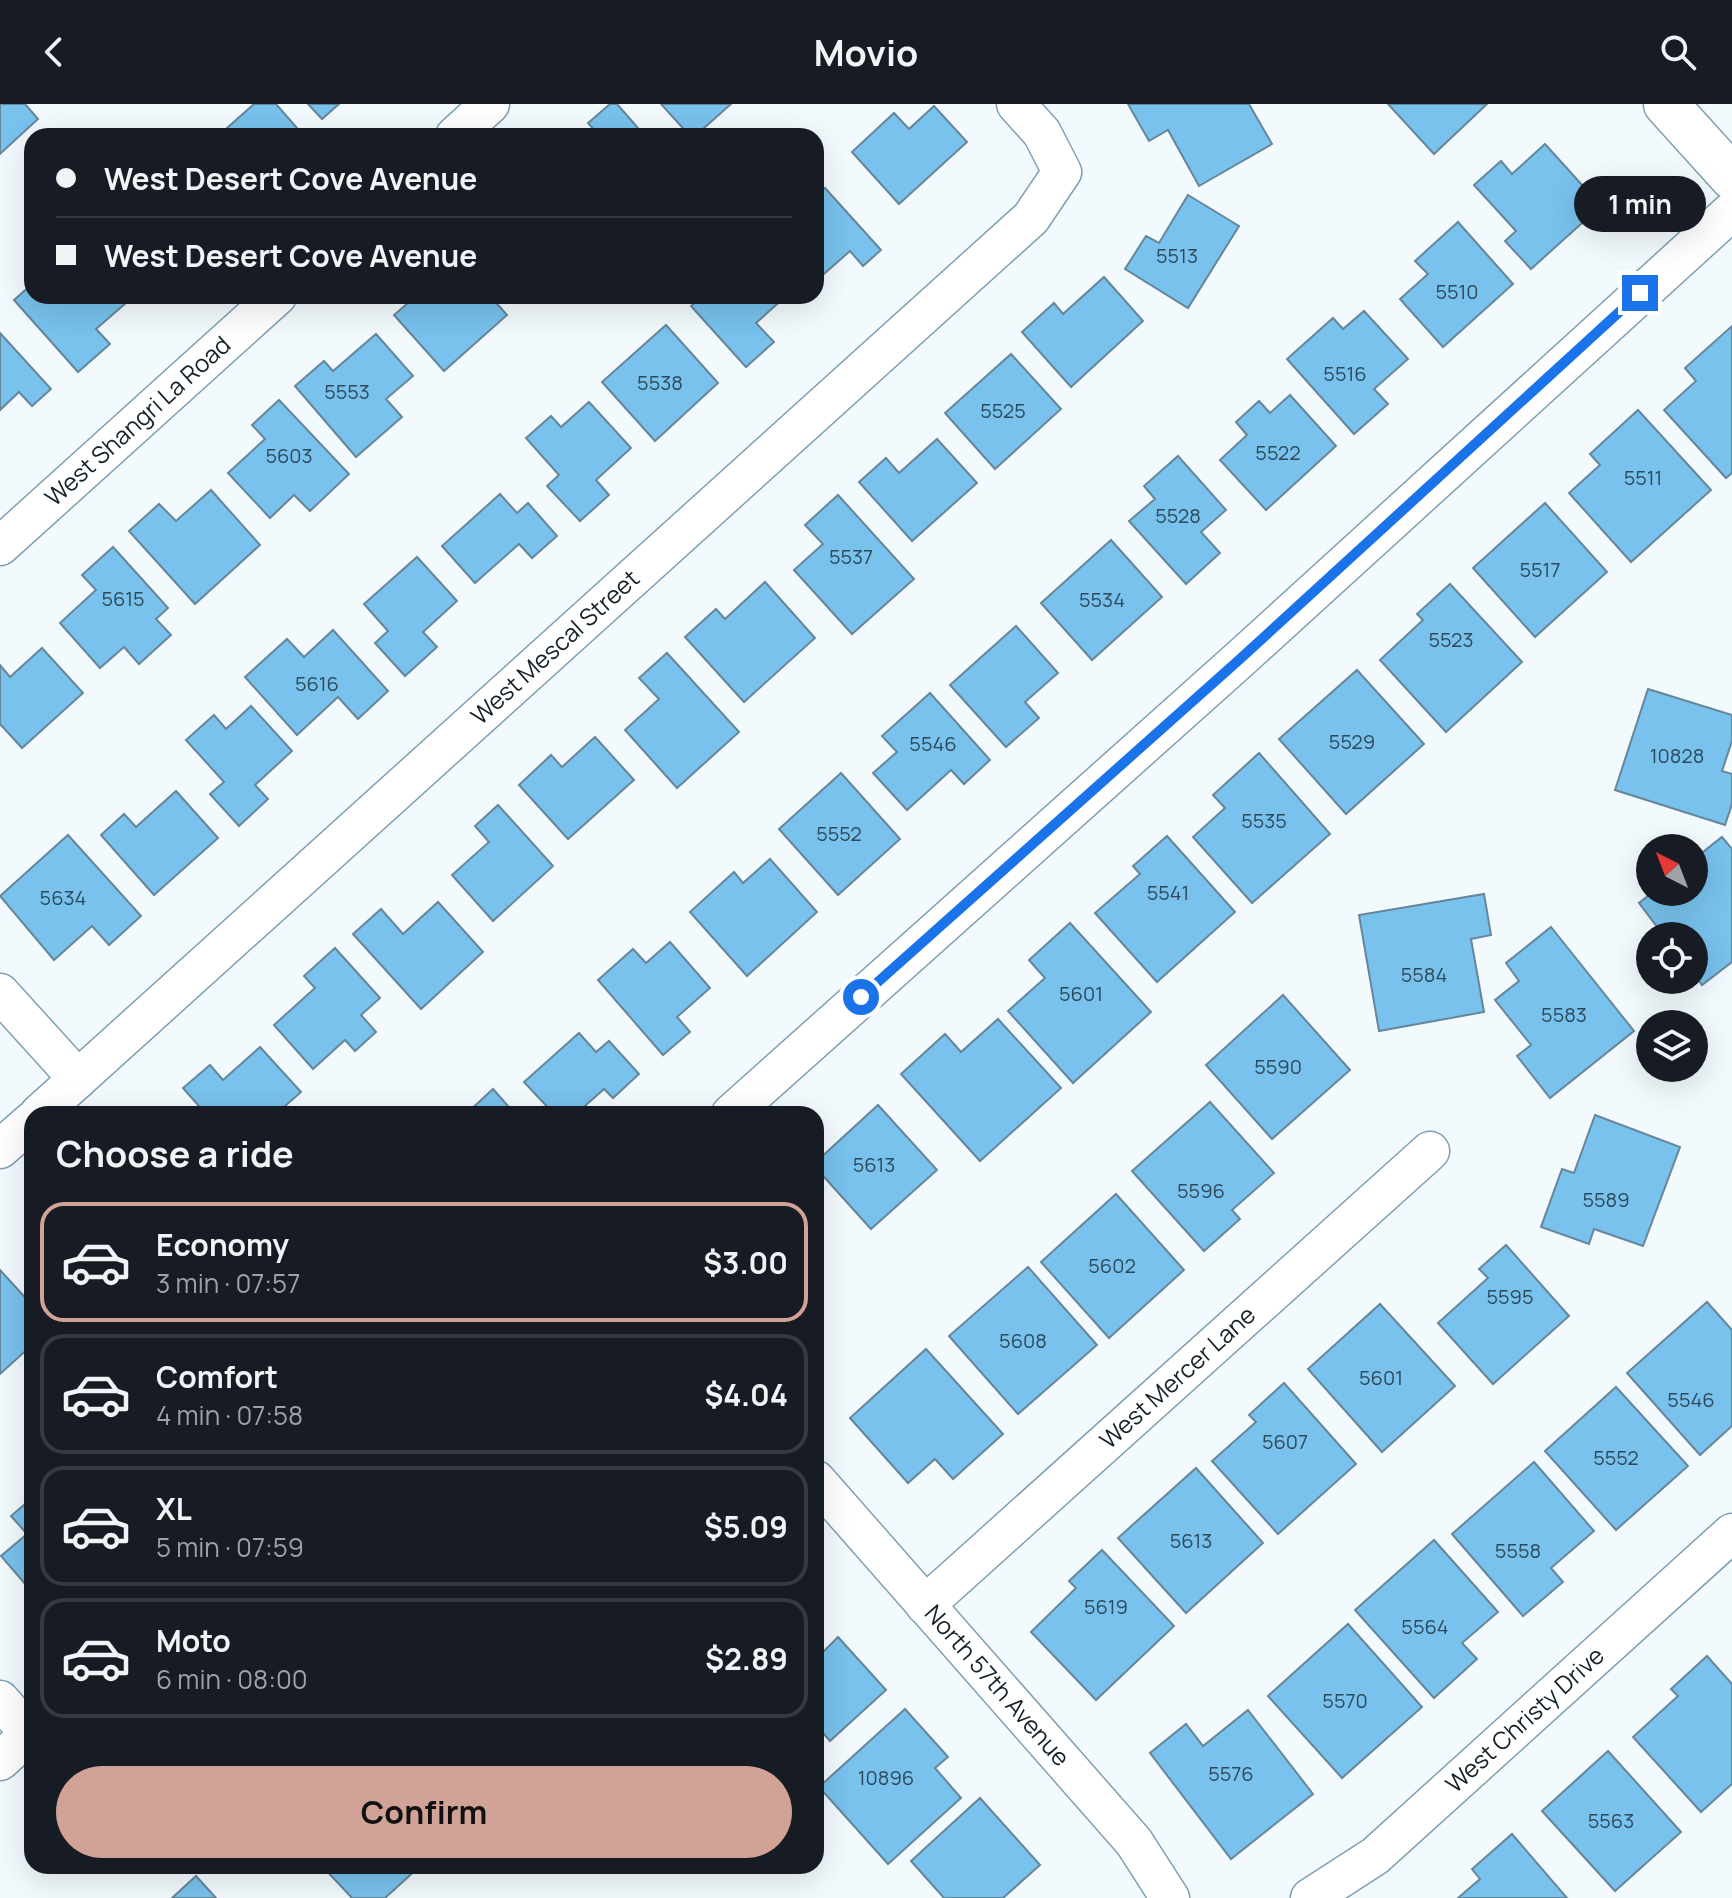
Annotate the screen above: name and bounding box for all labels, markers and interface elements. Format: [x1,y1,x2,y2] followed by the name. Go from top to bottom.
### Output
[814,28,918,77] text: Movio
[32,30,76,74] icon: back
[1656,30,1700,74] icon: search
[104,158,477,199] text: West Desert Cove Avenue
[1574,177,1706,233] callout: 1 min
[1608,186,1672,222] text: 1 min
[104,235,477,276] text: West Desert Cove Avenue
[1156,242,1198,269] house number: 5513
[1622,275,1658,311] route end
[1435,278,1479,305] house number: 5510
[37,328,237,513] street label: West Shangri La Road
[1323,360,1367,387] house number: 5516
[637,369,683,396] house number: 5538
[324,378,370,405] house number: 5553
[980,397,1026,424] house number: 5525
[1255,439,1301,466] house number: 5522
[265,442,313,469] house number: 5603
[1624,464,1662,491] house number: 5511
[1155,502,1201,529] house number: 5528
[829,543,873,570] house number: 5537
[1520,556,1560,583] house number: 5517
[463,562,646,731] street label: West Mescal Street
[101,585,145,612] house number: 5615
[1079,586,1125,613] house number: 5534
[1429,626,1474,653] house number: 5523
[295,670,339,697] house number: 5616
[1329,728,1375,755] house number: 5529
[909,730,957,757] house number: 5546
[1650,742,1704,769] house number: 10828
[1241,807,1287,834] house number: 5535
[816,820,862,847] house number: 5552
[1636,834,1708,906] north arrow
[1636,834,1708,1082] map controls
[1147,879,1189,906] house number: 5541
[40,884,86,911] house number: 5634
[1636,922,1708,994] button: locate
[1401,961,1447,988] house number: 5584
[843,979,879,1015] route start
[1059,980,1103,1007] house number: 5601
[1541,1001,1587,1028] house number: 5583
[1636,1010,1708,1082] button: layers
[1254,1053,1302,1080] house number: 5590
[56,1129,294,1178] text: Choose a ride
[853,1151,895,1178] house number: 5613
[1177,1177,1225,1204] house number: 5596
[1582,1186,1630,1213] house number: 5589
[156,1224,289,1265] text: Economy
[60,1226,132,1298] icon: car
[703,1242,788,1283] text: $3.00
[1088,1252,1136,1279] house number: 5602
[156,1265,300,1301] text: 3 min · 07:57
[1486,1283,1534,1310] house number: 5595
[1092,1298,1262,1455] street label: West Mercer Lane
[999,1327,1047,1354] house number: 5608
[156,1356,278,1397] text: Comfort
[60,1358,132,1430] icon: car
[1359,1364,1403,1391] house number: 5601
[704,1374,788,1415] text: $4.04
[1667,1386,1715,1413] house number: 5546
[156,1397,303,1433] text: 4 min · 07:58
[1262,1428,1308,1455] house number: 5607
[1593,1444,1639,1471] house number: 5552
[156,1488,192,1529] text: XL
[60,1490,132,1562] icon: car
[704,1506,788,1547] text: $5.09
[1170,1527,1212,1554] house number: 5613
[156,1529,304,1565] text: 5 min · 07:59
[1495,1537,1541,1564] house number: 5558
[1084,1593,1128,1620] house number: 5619
[918,1597,1078,1773] street label: North 57th Avenue
[1401,1613,1449,1640] house number: 5564
[156,1620,231,1661] text: Moto
[60,1622,132,1694] icon: car
[705,1638,788,1679] text: $2.89
[1438,1639,1611,1799] street label: West Christy Drive
[156,1661,308,1697] text: 6 min · 08:00
[1322,1687,1368,1714] house number: 5570
[1208,1760,1254,1787] house number: 5576
[858,1764,914,1791] house number: 10896
[56,1766,792,1858] button: Confirm
[1588,1807,1634,1834] house number: 5563

